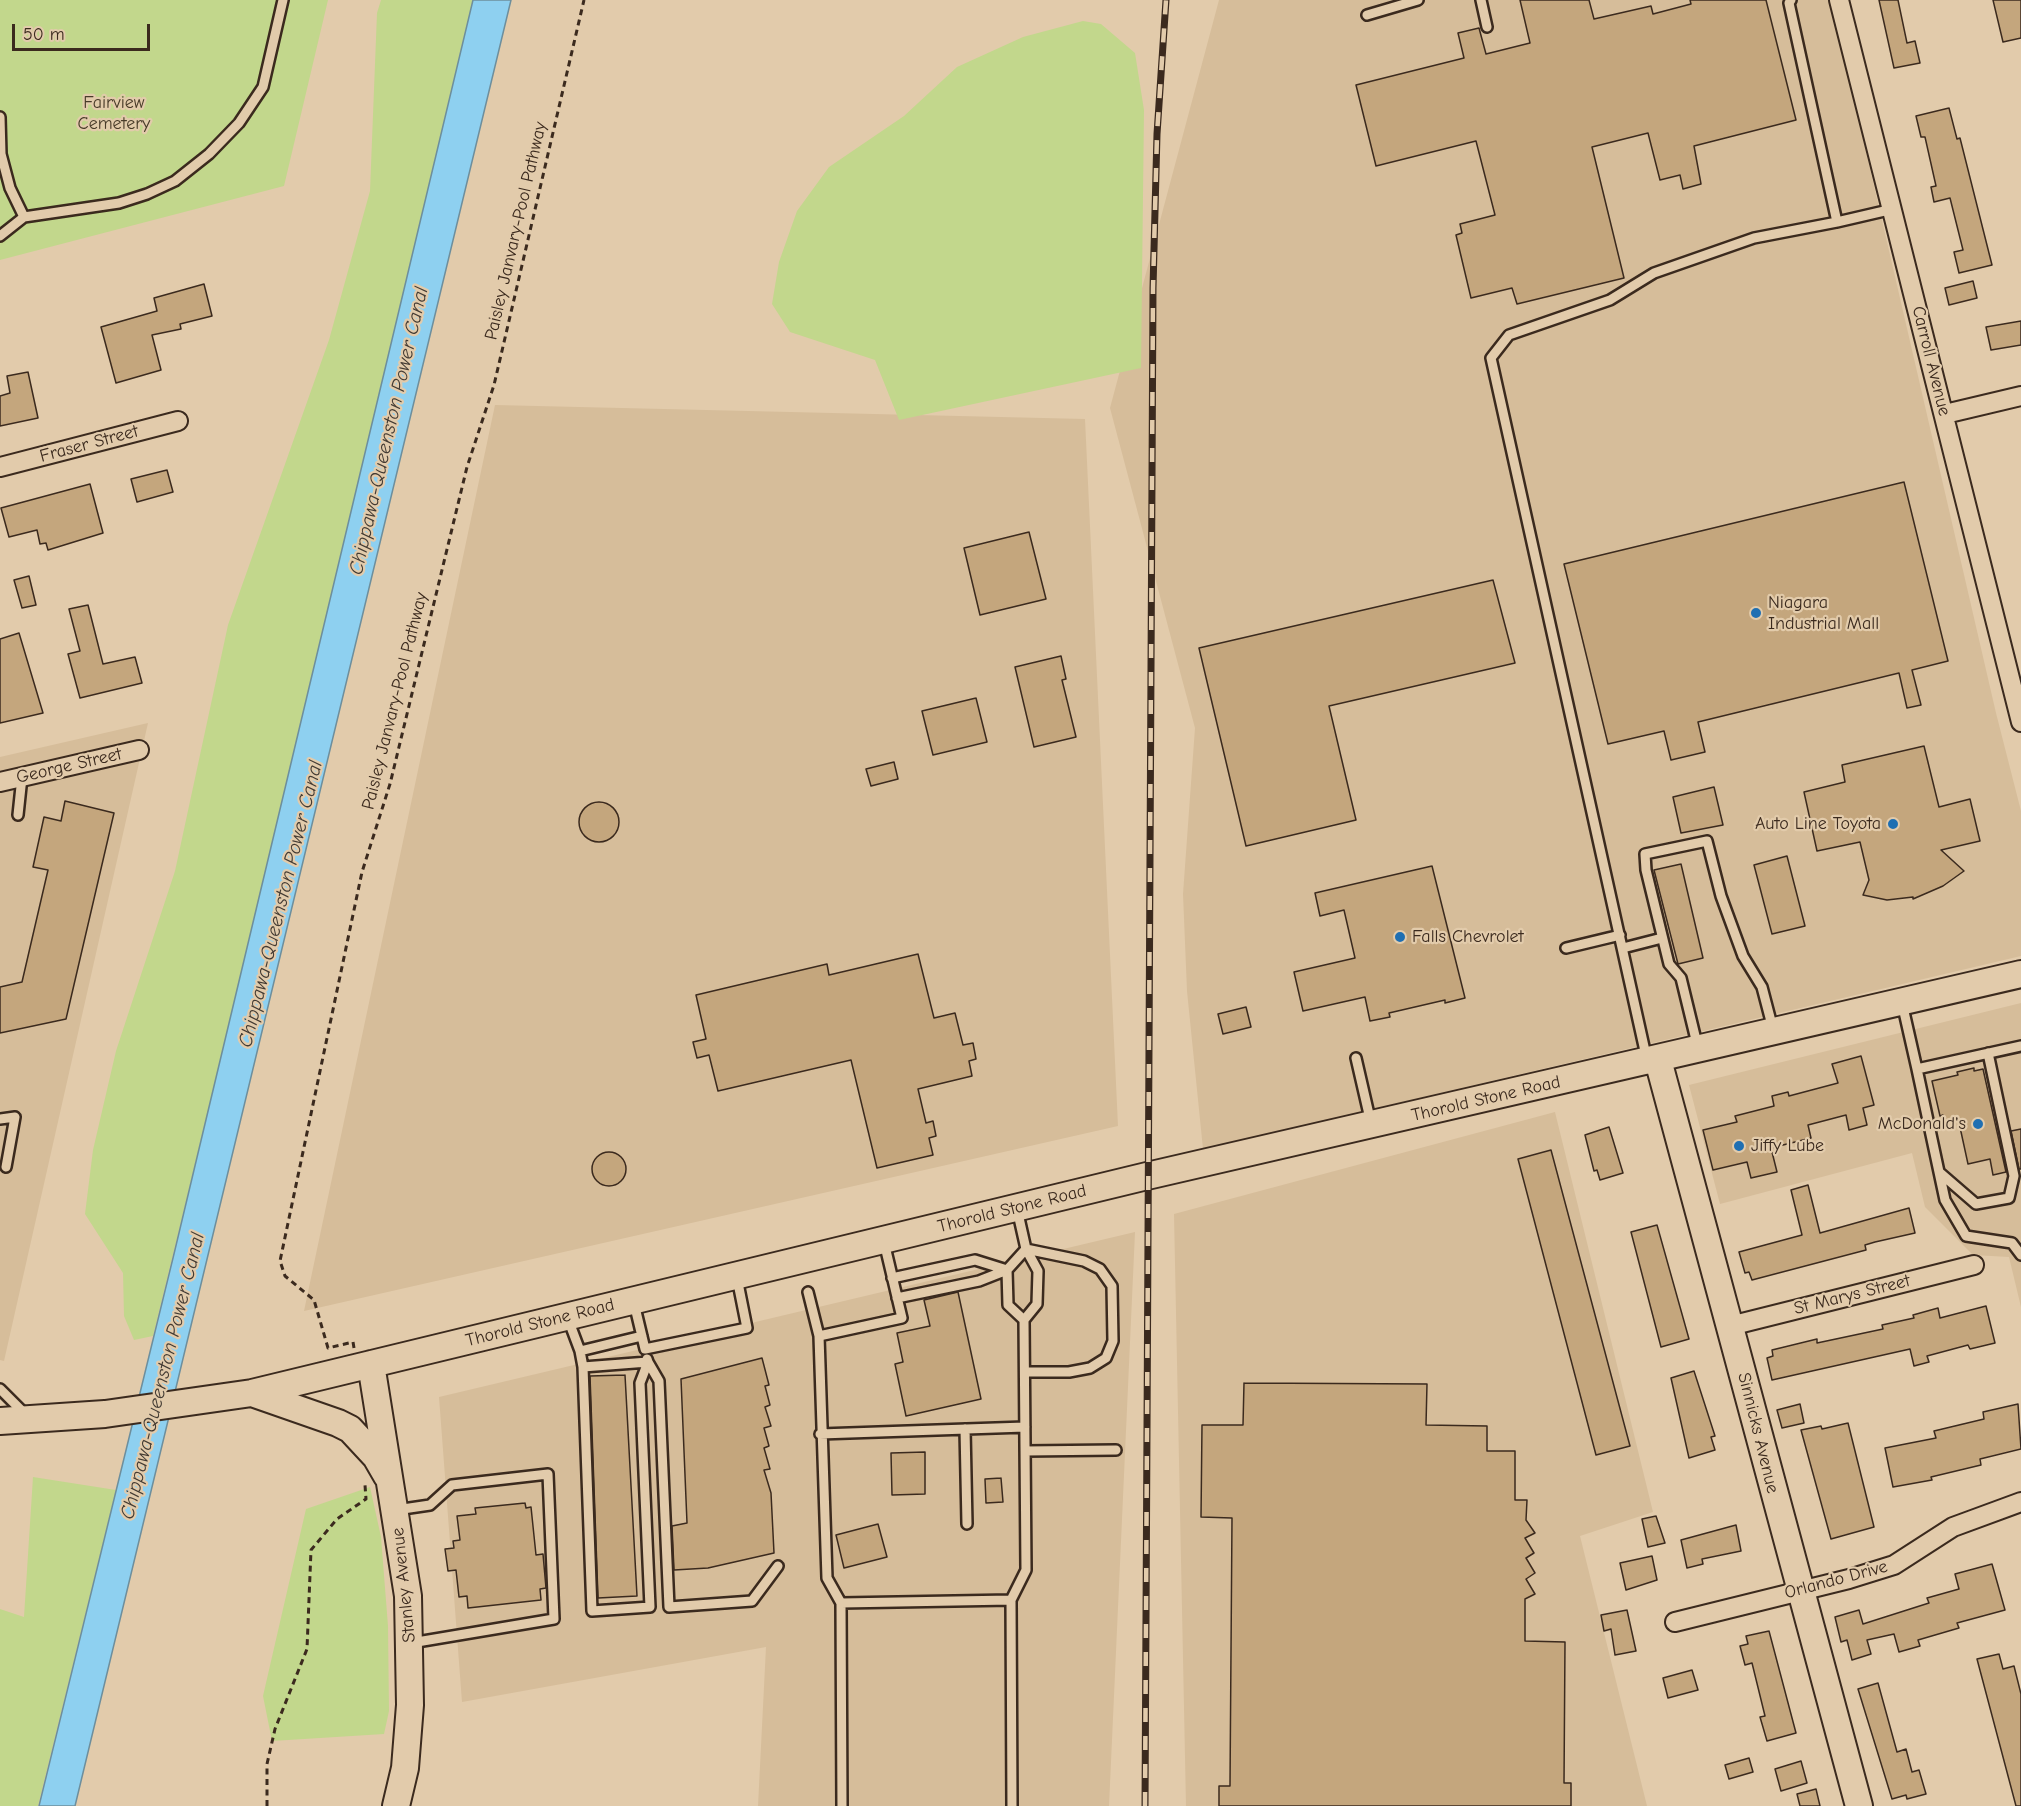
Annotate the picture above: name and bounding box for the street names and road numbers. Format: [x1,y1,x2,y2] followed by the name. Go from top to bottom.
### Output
[480,120,552,342] street label: Paisley Janvary-Pool Pathway
[1907,304,1955,418] street label: Carroll Avenue
[37,420,141,468] street label: Fraser Street
[358,590,432,812] street label: Paisley Janvary-Pool Pathway
[14,743,124,789] street label: George Street
[1409,1071,1563,1127] street label: Thorold Stone Road
[935,1180,1089,1238] street label: Thorold Stone Road
[1792,1270,1912,1320] street label: St Marys Street
[463,1294,617,1352] street label: Thorold Stone Road
[1733,1370,1783,1496] street label: Sinnicks Avenue
[387,1526,421,1644] street label: Stanley Avenue
[1782,1556,1890,1604] street label: Orlando Drive

